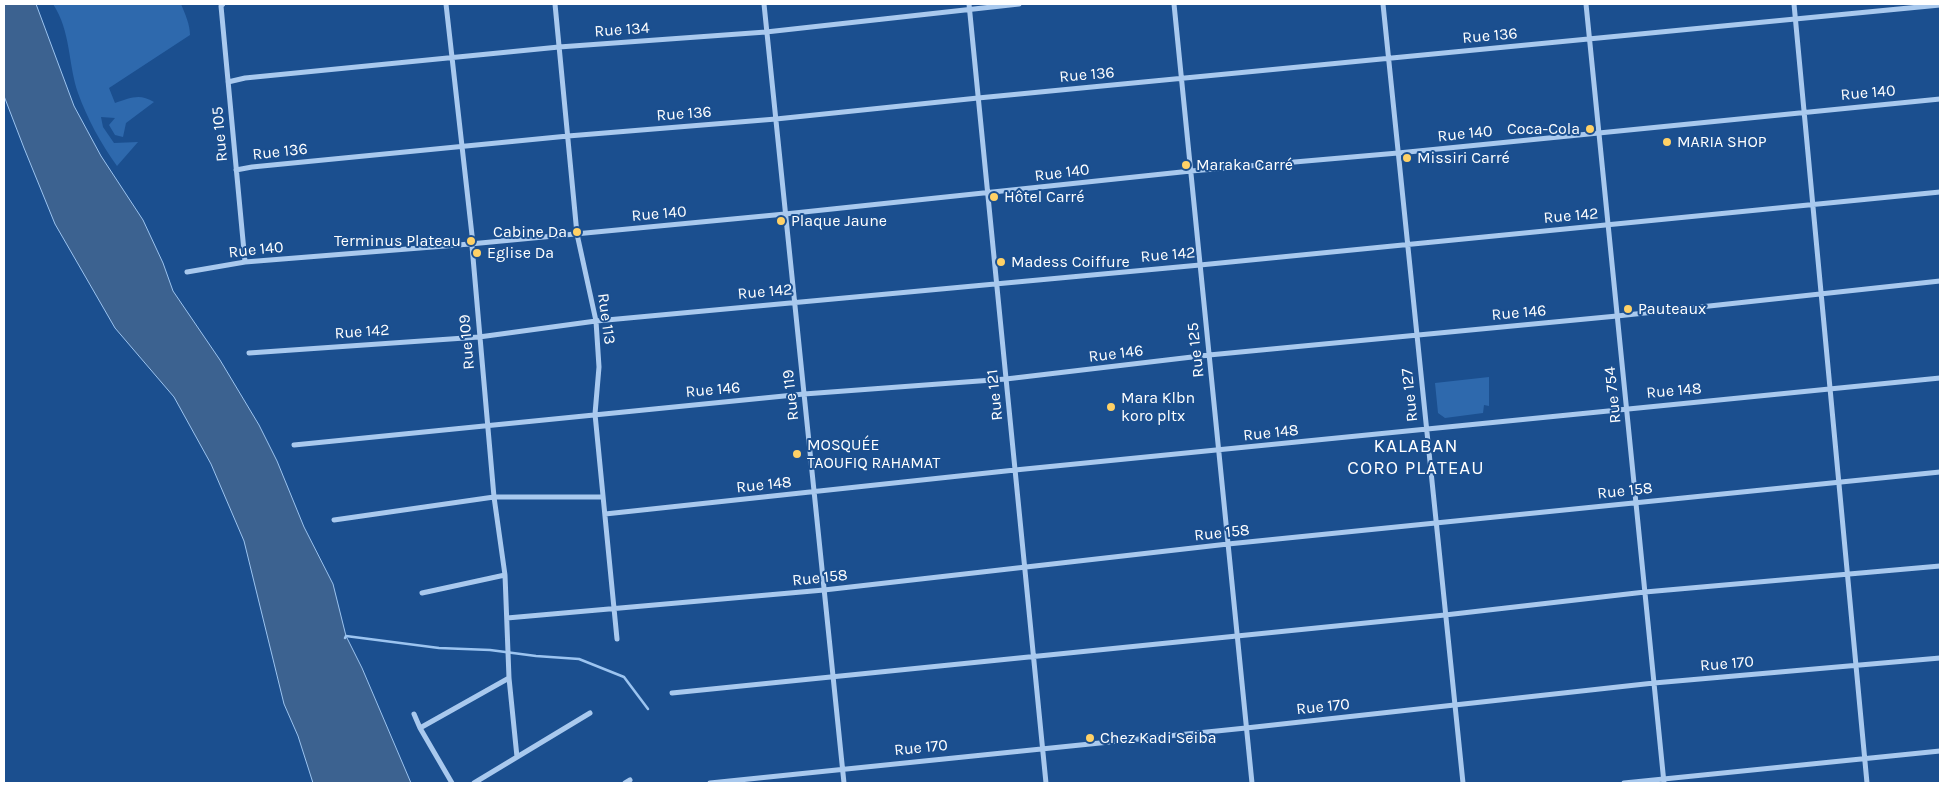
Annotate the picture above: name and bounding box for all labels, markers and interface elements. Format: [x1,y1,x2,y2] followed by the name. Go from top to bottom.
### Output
[594,18,650,42] street label: Rue 134
[1462,24,1518,48] street label: Rue 136
[1059,63,1115,87] street label: Rue 136
[1840,81,1896,105] street label: Rue 140
[656,102,712,126] street label: Rue 136
[208,106,232,162] street label: Rue 105
[1507,119,1580,139] place label: Coca-Cola
[1437,122,1493,146] street label: Rue 140
[1584,123,1596,135] marker: Coca-Cola
[1677,132,1767,152] place label: MARIA SHOP
[1661,136,1673,148] marker: MARIA SHOP
[251,140,309,164] street label: Rue 136
[1417,148,1510,168] place label: Missiri Carré
[1401,152,1413,164] marker: Missiri Carré
[1196,155,1293,175] place label: Maraka Carré
[1180,159,1192,171] marker: Maraka Carré
[1033,160,1091,186] street label: Rue 140
[1004,187,1084,207] place label: Hôtel Carré
[988,191,1000,203] marker: Hôtel Carré
[631,202,687,226] street label: Rue 140
[1543,204,1599,228] street label: Rue 142
[791,211,887,231] place label: Plaque Jaune
[775,215,787,227] marker: Plaque Jaune
[493,222,567,242] place label: Cabine Da
[571,226,583,238] marker: Cabine Da
[334,231,461,251] place label: Terminus Plateau
[465,235,477,247] marker: Terminus Plateau
[228,238,284,262] street label: Rue 140
[487,243,554,263] place label: Eglise Da
[1140,243,1196,267] street label: Rue 142
[471,247,483,259] marker: Eglise Da
[1011,252,1130,272] place label: Madess Coiffure
[995,256,1007,268] marker: Madess Coiffure
[737,280,793,304] street label: Rue 142
[593,292,619,346] street label: Rue 113
[1638,299,1706,319] place label: Pauteaux
[1491,301,1547,325] street label: Rue 146
[1622,303,1634,315] marker: Pauteaux
[455,313,479,371] street label: Rue 109
[334,321,390,343] street label: Rue 142
[1184,322,1208,378] street label: Rue 125
[1088,341,1144,367] street label: Rue 146
[1600,366,1626,424] street label: Rue 754
[1398,367,1422,423] street label: Rue 127
[779,368,803,422] street label: Rue 119
[983,368,1007,422] street label: Rue 121
[685,378,741,402] street label: Rue 146
[1645,379,1703,403] street label: Rue 148
[1121,388,1195,426] place label: Mara Klbn koro pltx
[1105,401,1117,413] marker: Mara Klbn koro pltx
[1242,421,1300,445] street label: Rue 148
[807,435,940,473] place label: MOSQUÉE TAOUFIQ RAHAMAT
[1346,436,1486,480] district label: KALABAN CORO PLATEAU
[791,448,803,460] marker: MOSQUÉE TAOUFIQ RAHAMAT
[735,473,793,497] street label: Rue 148
[1596,479,1654,503] street label: Rue 158
[1193,521,1251,545] street label: Rue 158
[791,566,849,590] street label: Rue 158
[1699,652,1755,676] street label: Rue 170
[1295,695,1351,719] street label: Rue 170
[1100,728,1217,748] place label: Chez Kadi Seiba
[1084,732,1096,744] marker: Chez Kadi Seiba
[893,736,949,760] street label: Rue 170

